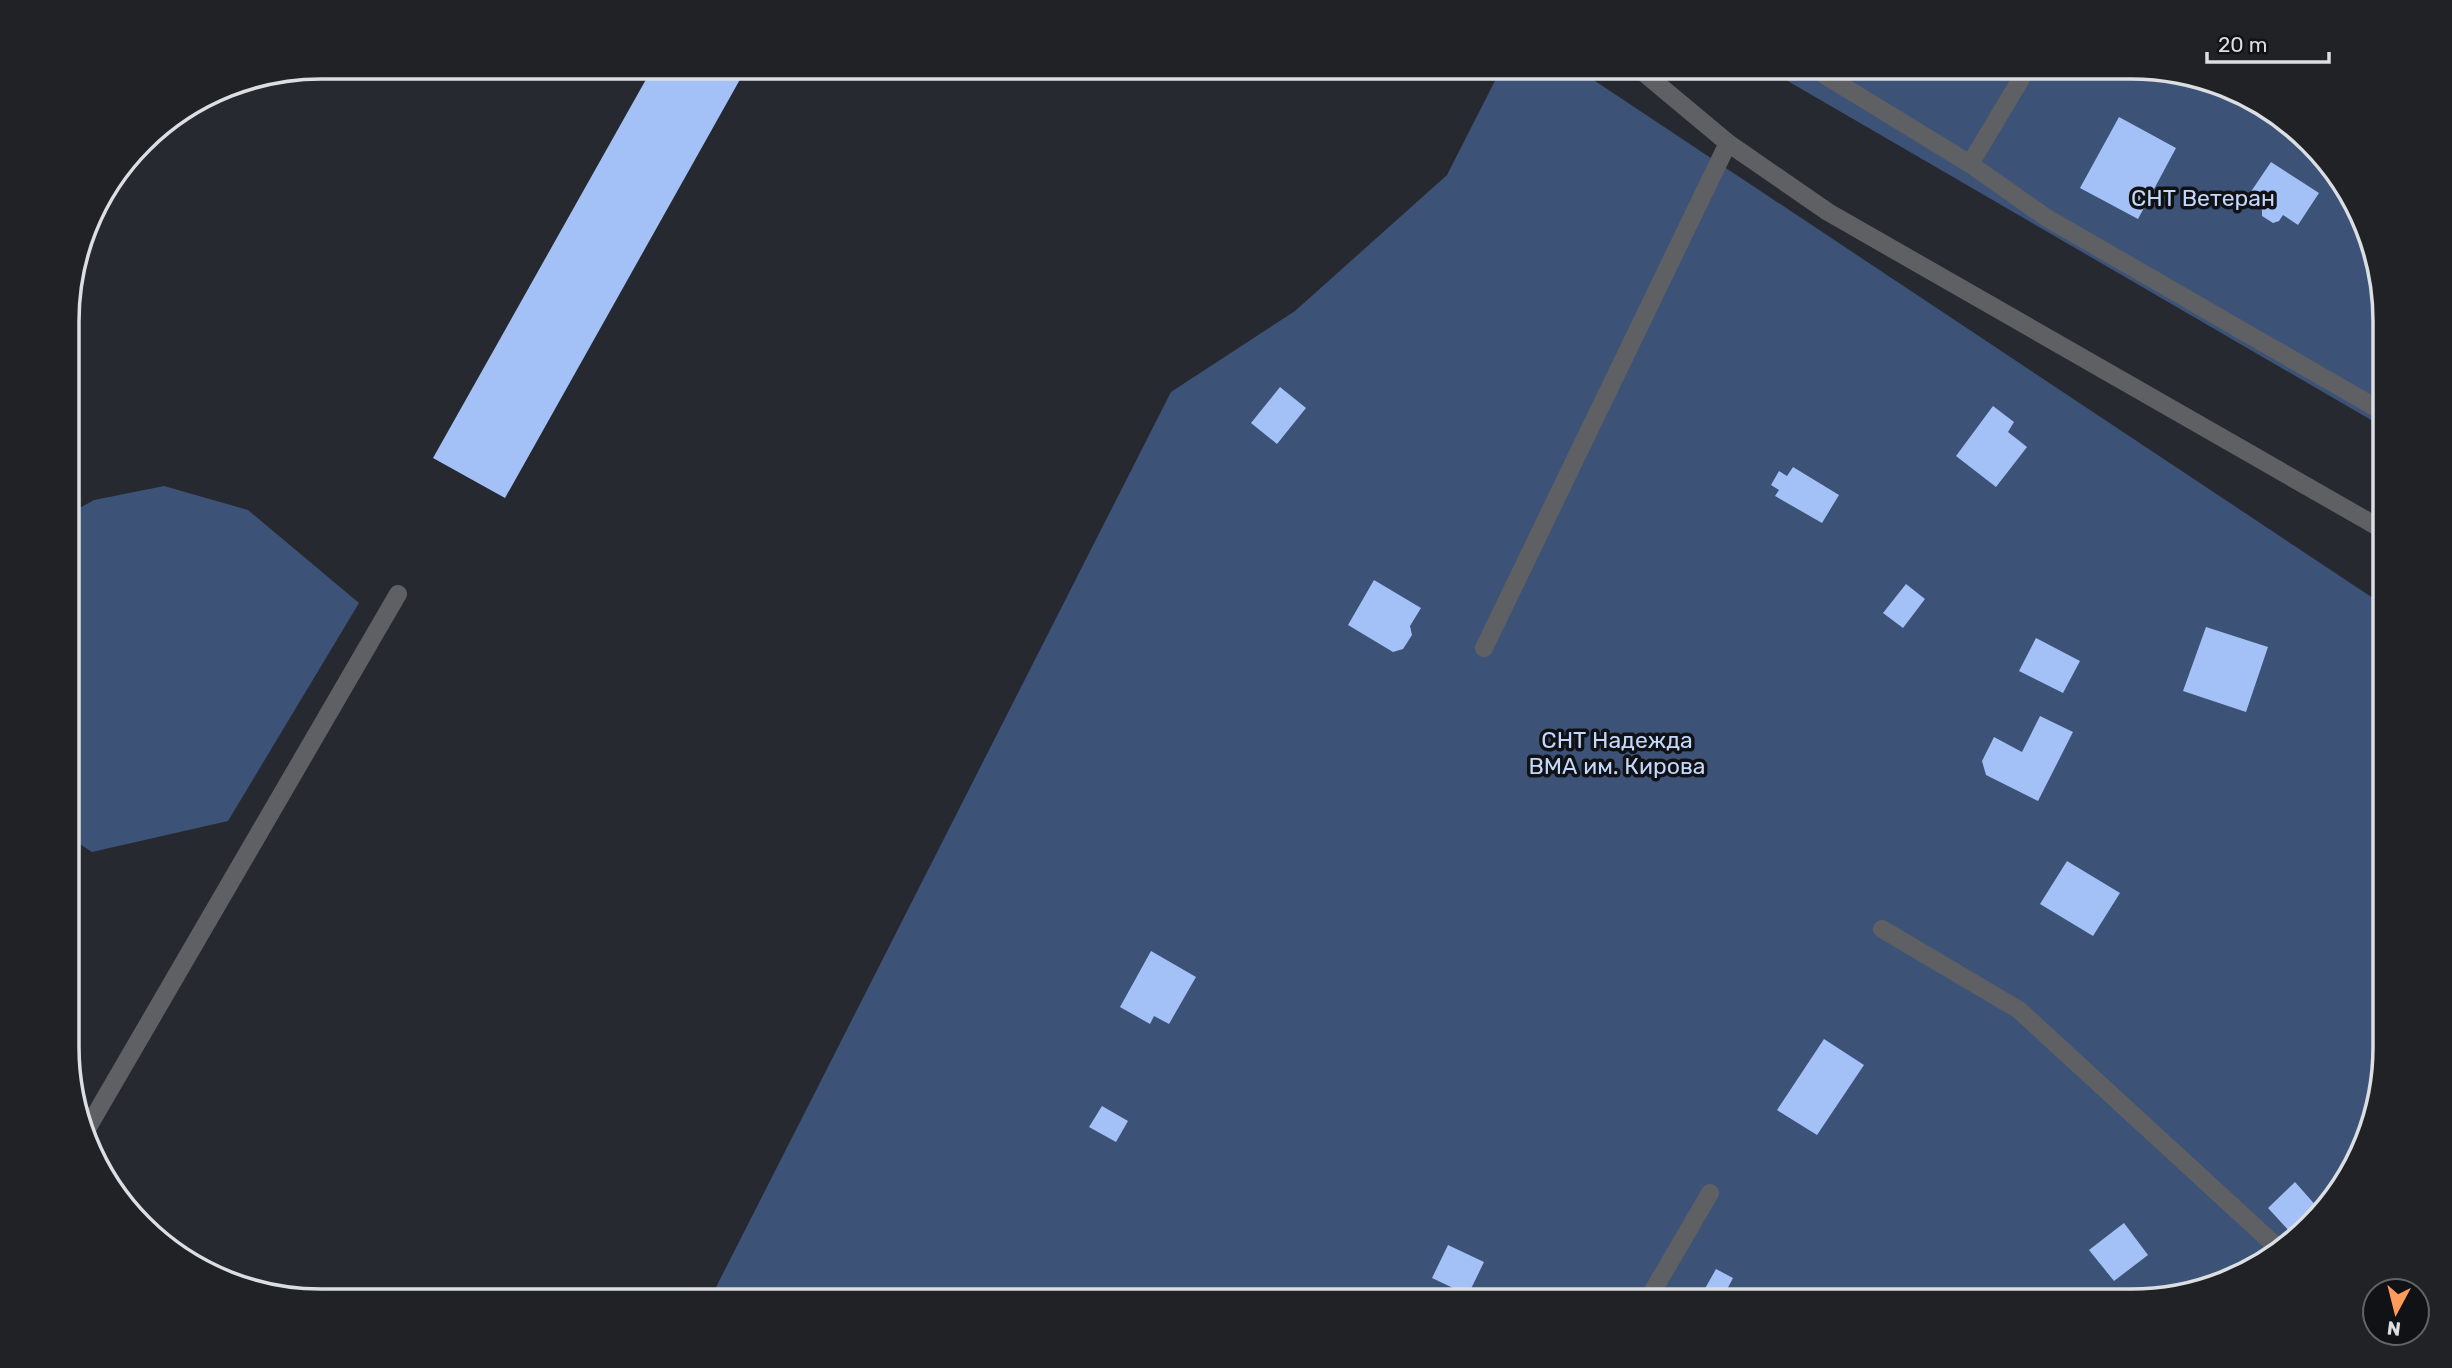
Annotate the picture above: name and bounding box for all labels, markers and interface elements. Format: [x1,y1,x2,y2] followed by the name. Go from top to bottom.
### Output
[2207,21,2330,65] scale bar
[2218,32,2267,57] text: 20 m
[2131,184,2275,212] park label: СНТ Ветеран
[1528,726,1706,780] park label: СНТ Надежда ВМА им. Кирова
[2361,1277,2431,1347] north arrow
[2386,1316,2402,1341] text: N

